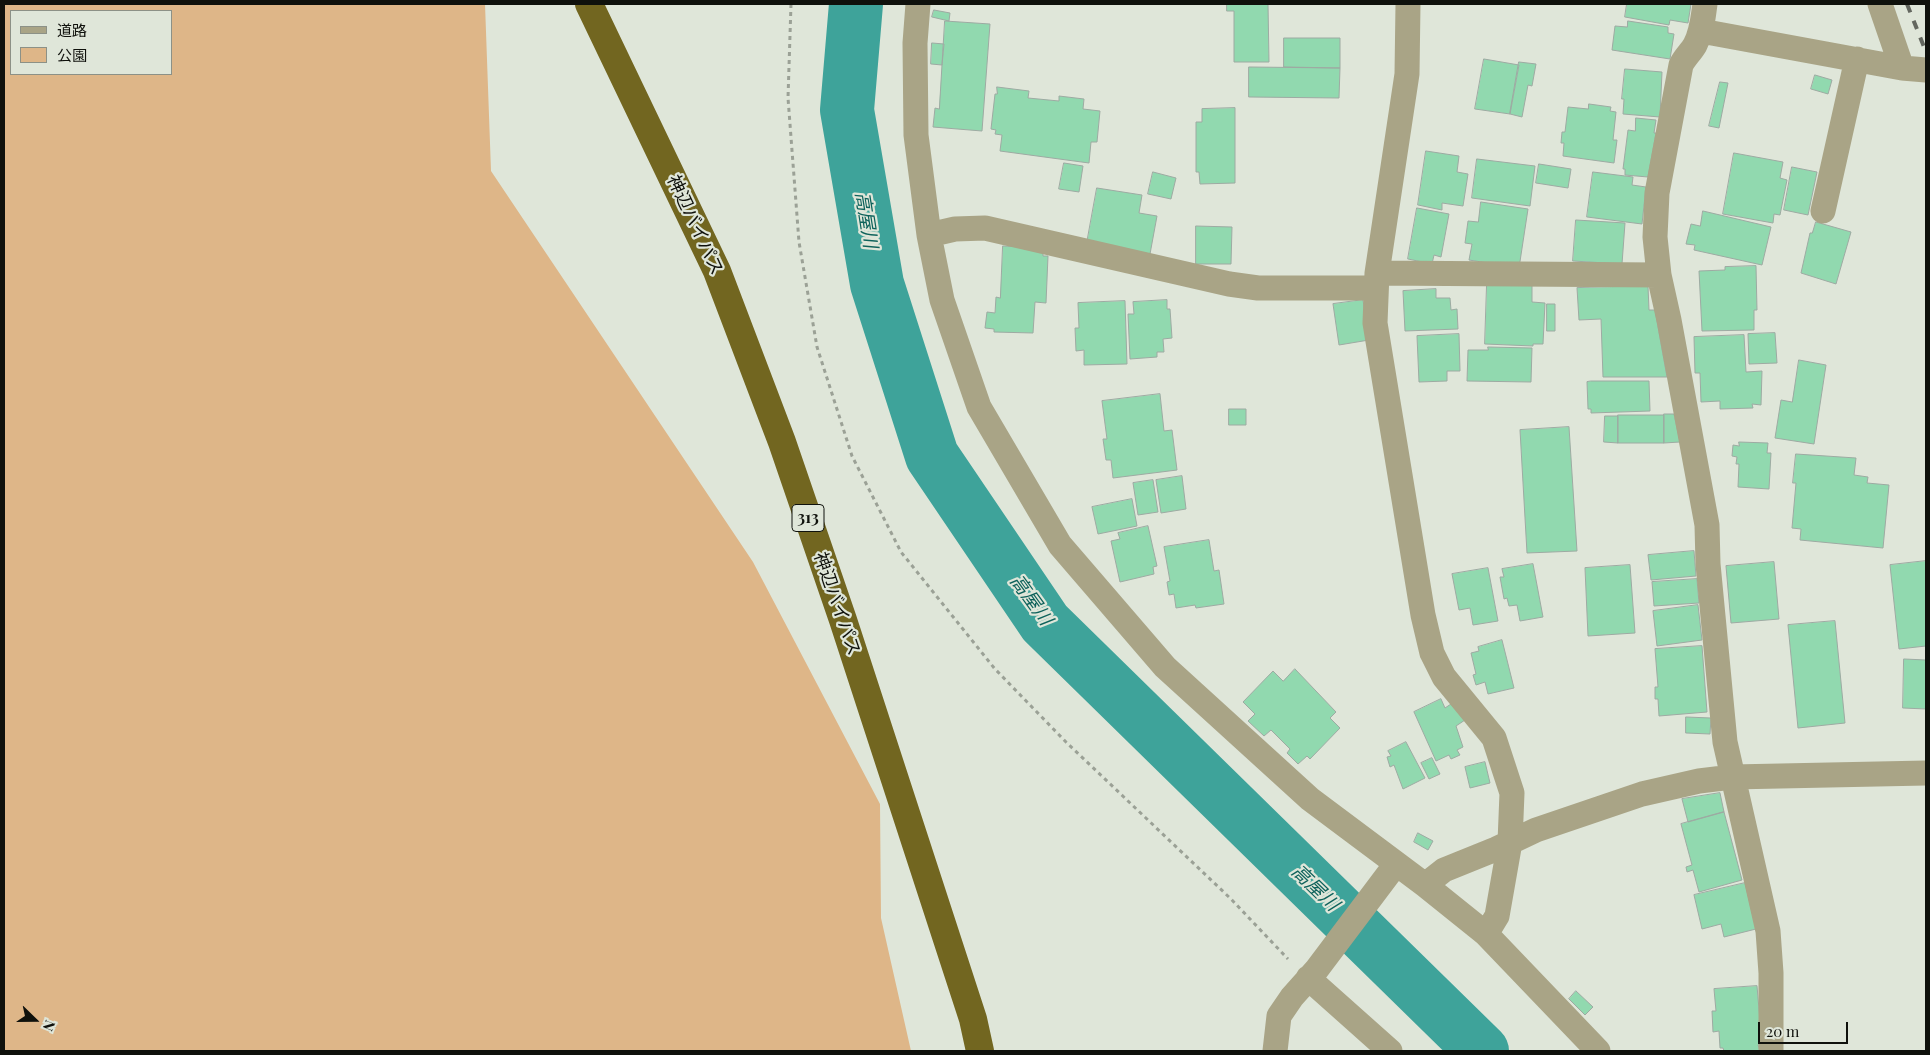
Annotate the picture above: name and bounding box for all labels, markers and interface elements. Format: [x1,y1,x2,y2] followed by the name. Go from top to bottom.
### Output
[10,10,172,75] legend
[57,20,87,40] text: 道路
[57,45,87,65] text: 公園
[662,171,728,279] street label: 神辺バイパス
[850,190,882,250] water label: 高屋川
[792,504,824,532] road number: 313
[809,549,865,659] street label: 神辺バイパス
[1005,570,1057,630] water label: 高屋川
[1287,860,1343,916] water label: 高屋川
[10,995,60,1045] north arrow
[1760,1012,1850,1044] scale bar
[39,1018,60,1034] text: N
[1766,1021,1799,1041] text: 20 m

